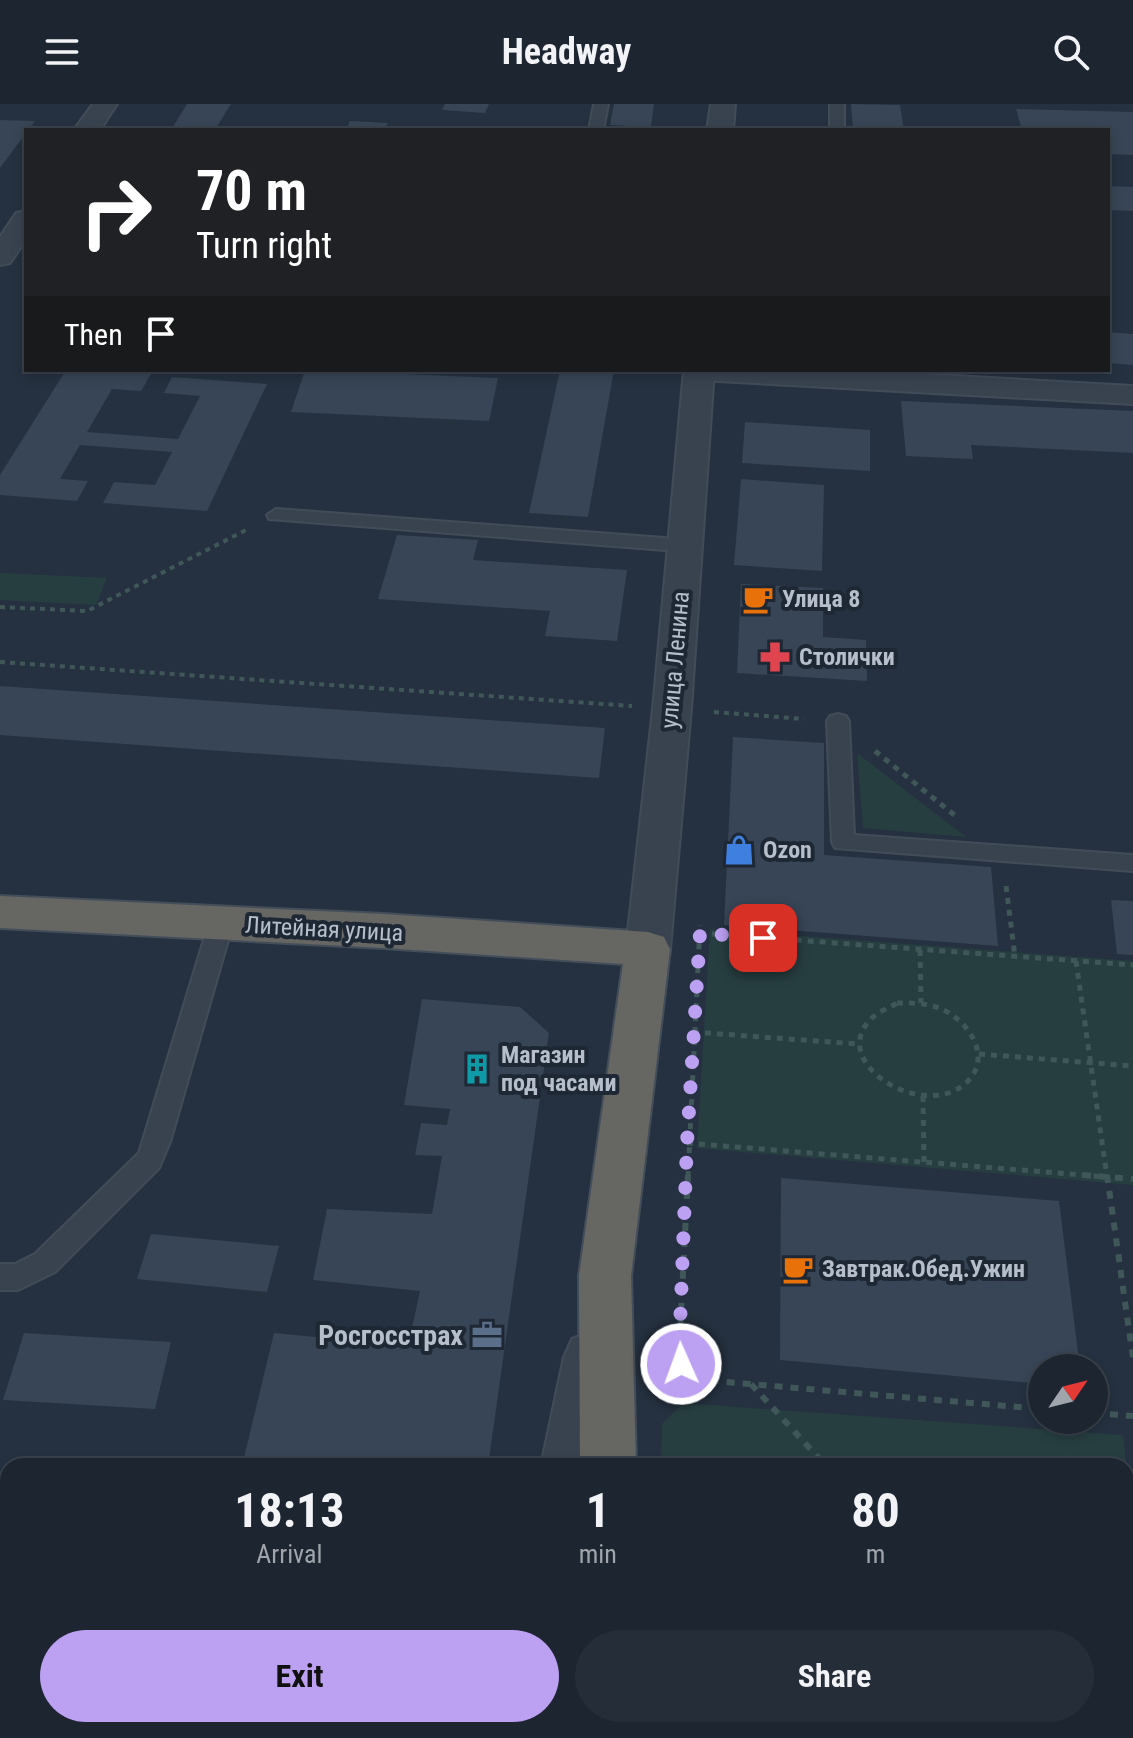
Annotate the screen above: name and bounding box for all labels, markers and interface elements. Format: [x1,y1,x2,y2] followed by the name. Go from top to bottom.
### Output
[40,30,84,74] icon: menu
[1049,30,1093,74] icon: search
[502,31,631,73] text: Headway
[196,158,307,224] text: 70 m
[64,160,168,264] icon: right
[196,225,332,267] text: Turn right
[139,312,183,356] icon: arrive
[64,317,123,352] text: Then
[741,582,775,616] cafe icon: Улица 8
[782,585,860,613] place label: Улица 8
[655,590,695,730] street label: улица Ленина
[758,640,792,674] pharmacy icon: Столички
[799,643,895,671] place label: Столички
[722,833,756,867] shop icon: Ozon
[763,836,812,864] place label: Ozon
[729,904,797,972] pin
[244,911,404,947] street label: Литейная улица
[741,916,785,960] icon: arrive
[501,1041,617,1097] place label: Магазин под часами
[460,1052,494,1086] building icon: Магазин под часами
[781,1252,815,1286] cafe icon: Завтрак.Обед.Ужин
[822,1255,1025,1283] place label: Завтрак.Обед.Ужин
[470,1318,504,1352] office icon: Росгосстрах
[318,1319,463,1352] place label: Росгосстрах
[639,1322,723,1406] position arrow
[1028,1354,1108,1434] north arrow
[1028,1354,1108,1434] map controls
[234,1482,344,1539] text: 18:13
[586,1482,610,1539] text: 1
[851,1482,900,1539] text: 80
[256,1539,322,1569] text: Arrival
[579,1539,617,1569] text: min
[866,1539,885,1569] text: m
[40,1630,559,1722] button: Exit
[575,1630,1094,1722] button: Share

